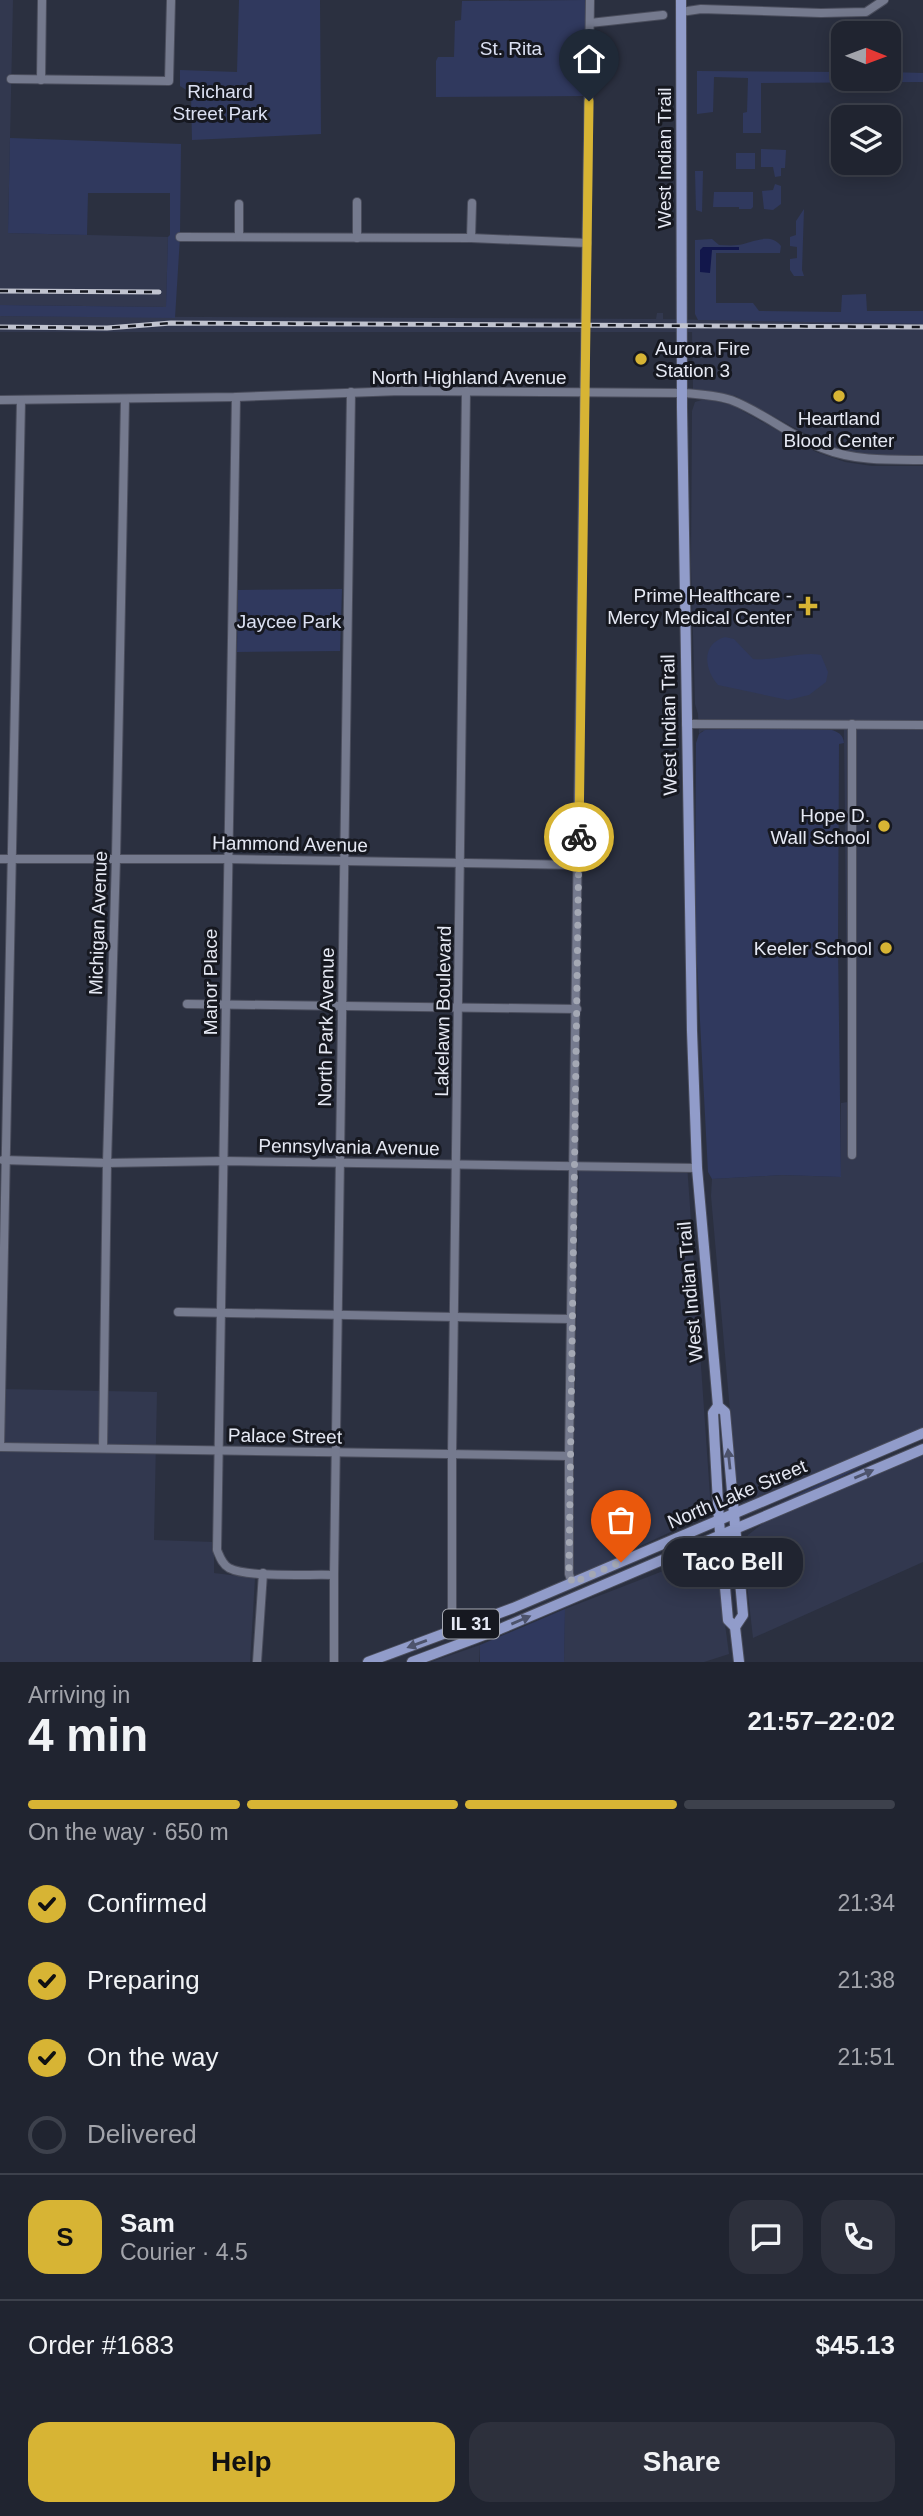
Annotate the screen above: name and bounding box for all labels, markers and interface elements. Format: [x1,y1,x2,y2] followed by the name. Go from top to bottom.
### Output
[831,21,901,91] north arrow
[831,21,901,175] map controls
[559,29,619,101] pin
[480,38,543,59] park label: St. Rita
[570,40,608,78] icon: home
[172,81,268,124] park label: Richard Street Park
[654,87,675,229] street label: West Indian Trail
[831,105,901,175] button: layers
[655,338,750,381] place label: Aurora Fire Station 3
[633,351,649,367] marker: Aurora Fire Station 3
[371,367,567,388] street label: North Highland Avenue
[831,388,847,404] marker: Heartland Blood Center
[784,408,895,451] place label: Heartland Blood Center
[607,585,793,628] place label: Prime Healthcare - Mercy Medical Center
[798,596,818,616] marker: Prime Healthcare - Mercy Medical Center
[237,611,342,632] park label: Jaycee Park
[657,654,681,796] street label: West Indian Trail
[544,802,614,872] courier
[770,805,870,848] place label: Hope D. Wall School
[560,818,598,856] icon: bike
[876,818,892,834] marker: Hope D. Wall School
[212,832,368,856] street label: Hammond Avenue
[85,850,111,996] street label: Michigan Avenue
[431,925,455,1097] street label: Lakelawn Boulevard
[200,929,221,1035] street label: Manor Place
[754,938,872,959] place label: Keeler School
[878,940,894,956] marker: Keeler School
[314,947,338,1107] street label: North Park Avenue
[258,1135,440,1159] street label: Pennsylvania Avenue
[673,1221,707,1363] street label: West Indian Trail
[228,1425,343,1448] street label: Palace Street
[723,1447,734,1469] one-way arrow
[664,1455,810,1533] street label: North Lake Street
[854,1469,875,1480] one-way arrow
[591,1490,651,1562] pin
[602,1501,640,1539] icon: bag
[663,1538,803,1586] callout: Taco Bell
[683,1549,783,1575] text: Taco Bell
[443,1610,499,1638] road number: IL 31
[511,1614,532,1625] one-way arrow
[407,1639,428,1650] one-way arrow
[28,1682,130,1708] text: Arriving in
[748,1706,895,1736] text: 21:57–22:02
[28,1709,148,1761] text: 4 min
[28,1819,229,1845] text: On the way · 650 m
[28,1885,66,1923] icon: check
[87,1888,207,1918] text: Confirmed
[837,1890,895,1916] text: 21:34
[28,1962,66,2000] icon: check
[87,1965,200,1995] text: Preparing
[837,1967,895,1993] text: 21:38
[28,2039,66,2077] icon: check
[87,2042,219,2072] text: On the way
[837,2044,895,2070] text: 21:51
[87,2119,197,2149] text: Delivered
[729,2200,803,2274] button: chat
[821,2200,895,2274] button: phone
[120,2208,175,2238] text: Sam
[56,2222,74,2252] text: S
[120,2239,248,2265] text: Courier · 4.5
[28,2330,174,2360] text: Order #1683
[815,2330,895,2360] text: $45.13
[28,2422,455,2502] button: Help
[469,2422,895,2502] button: Share

